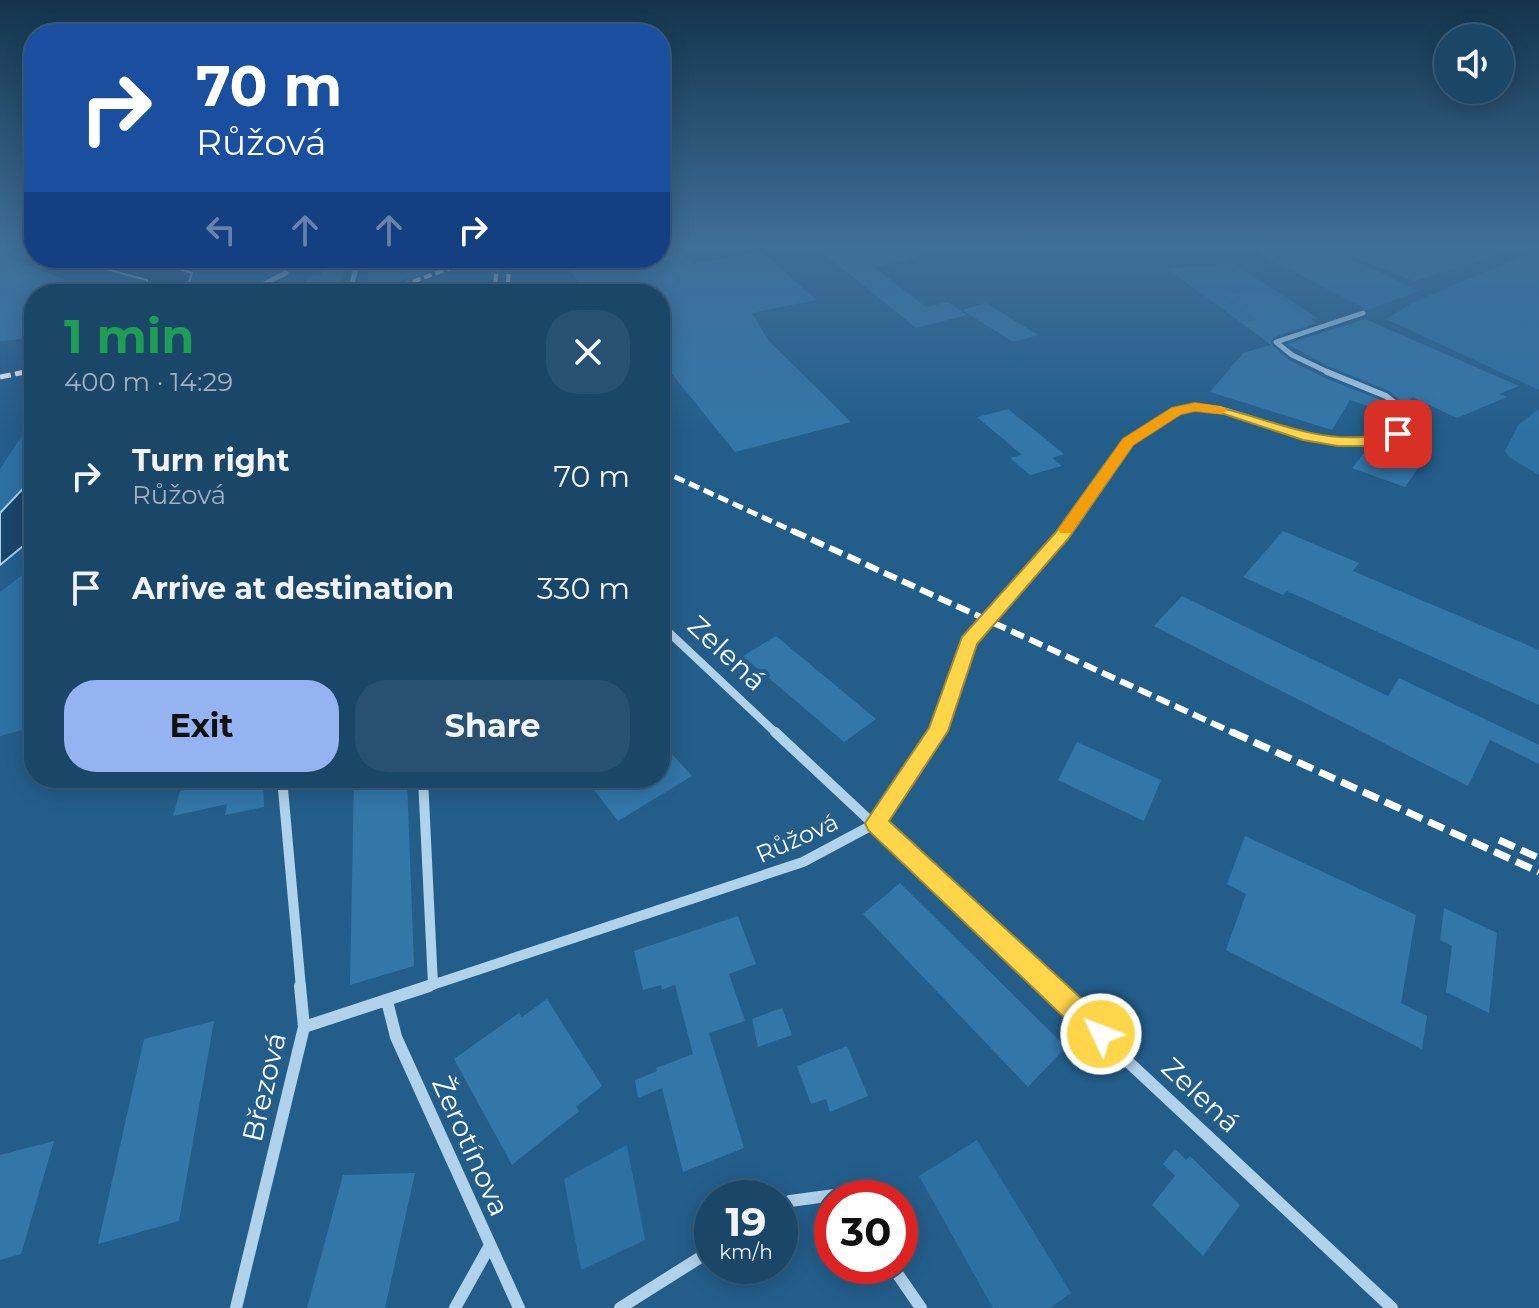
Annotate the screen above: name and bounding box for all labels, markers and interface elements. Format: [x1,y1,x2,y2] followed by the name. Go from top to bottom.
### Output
[1434,24,1514,104] map controls
[1434,24,1514,104] button: sound
[196,52,342,120] text: 70 m
[64,56,168,160] icon: right
[196,120,326,164] text: Růžová
[199,208,243,252] icon: left
[283,208,327,252] icon: ahead
[367,208,411,252] icon: ahead
[451,208,495,252] icon: right
[64,307,194,365] text: 1 min
[546,310,630,394] button: close
[64,366,233,398] text: 400 m · 14:29
[1364,400,1432,468] pin
[1376,412,1420,456] icon: arrive
[132,442,289,479] text: Turn right
[64,454,108,498] icon: right
[553,458,630,495] text: 70 m
[132,479,226,511] text: Růžová
[64,566,108,610] icon: arrive
[132,570,454,607] text: Arrive at destination
[537,570,630,607] text: 330 m
[681,608,773,698] street label: Zelená
[64,680,339,772] button: Exit
[355,680,630,772] button: Share
[751,807,843,869] street label: Růžová
[1059,992,1143,1076] position arrow
[235,1029,293,1145] street label: Březová
[1155,1050,1247,1140] street label: Zelená
[425,1071,517,1221] street label: Žerotínova
[814,1180,918,1284] speed limit sign: 30
[725,1197,767,1246] text: 19
[719,1240,773,1264] text: km/h

